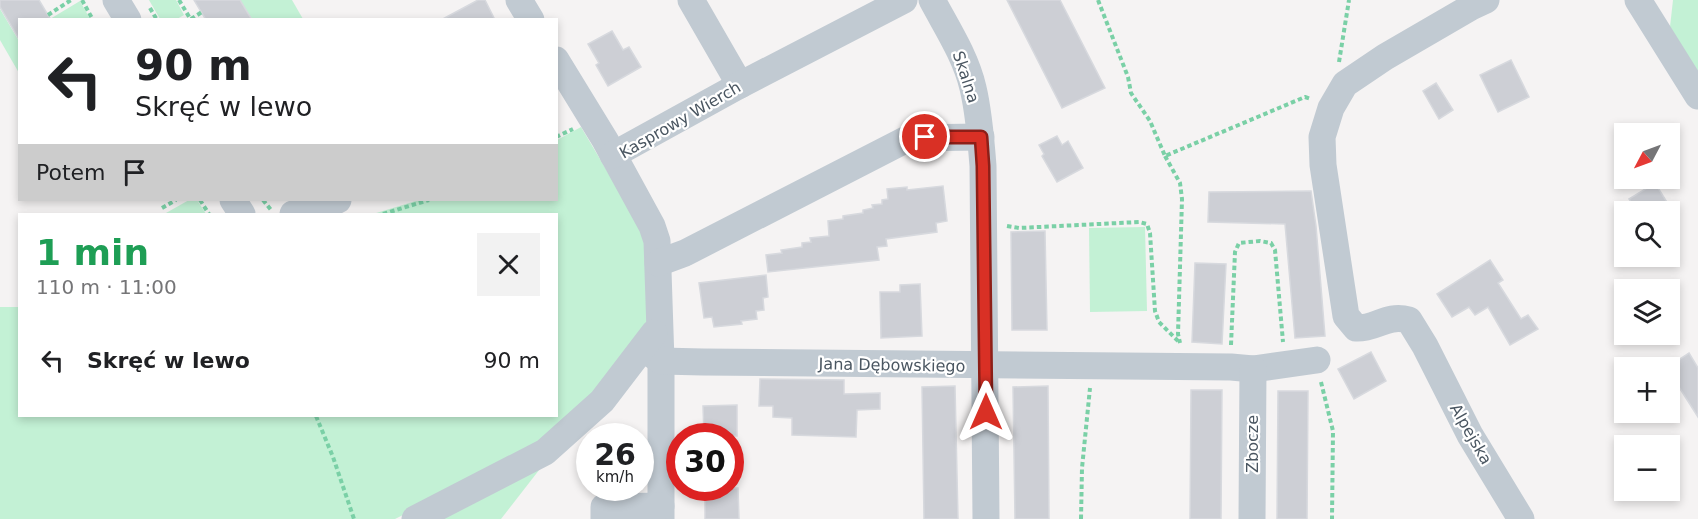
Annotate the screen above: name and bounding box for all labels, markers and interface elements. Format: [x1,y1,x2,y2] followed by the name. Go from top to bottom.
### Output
[135,41,252,90] text: 90 m
[36,42,114,120] icon: left
[949,49,983,105] street label: Skalna
[616,77,744,163] street label: Kasprowy Wierch
[135,91,312,122] text: Skręć w lewo
[899,111,950,162] pin
[908,120,941,153] icon: arrive
[1614,123,1680,189] north arrow
[1614,123,1680,501] map controls
[118,156,151,189] icon: arrive
[36,160,106,185] text: Potem
[1614,201,1680,267] button: search
[36,232,149,273] text: 1 min
[477,233,540,296] button: close
[36,275,177,299] text: 110 m · 11:00
[1614,279,1680,345] button: layers
[36,344,69,377] icon: left
[87,348,250,373] text: Skręć w lewo
[484,348,540,373] text: 90 m
[818,354,965,376] street label: Jana Dębowskiego
[1614,357,1680,423] button: +
[954,380,1018,444] position arrow
[1446,400,1496,468] street label: Alpejska
[1243,415,1262,473] street label: Zbocze
[666,423,744,501] speed limit sign: 30
[1614,435,1680,501] button: −
[594,437,636,472] text: 26
[596,468,634,486] text: km/h

